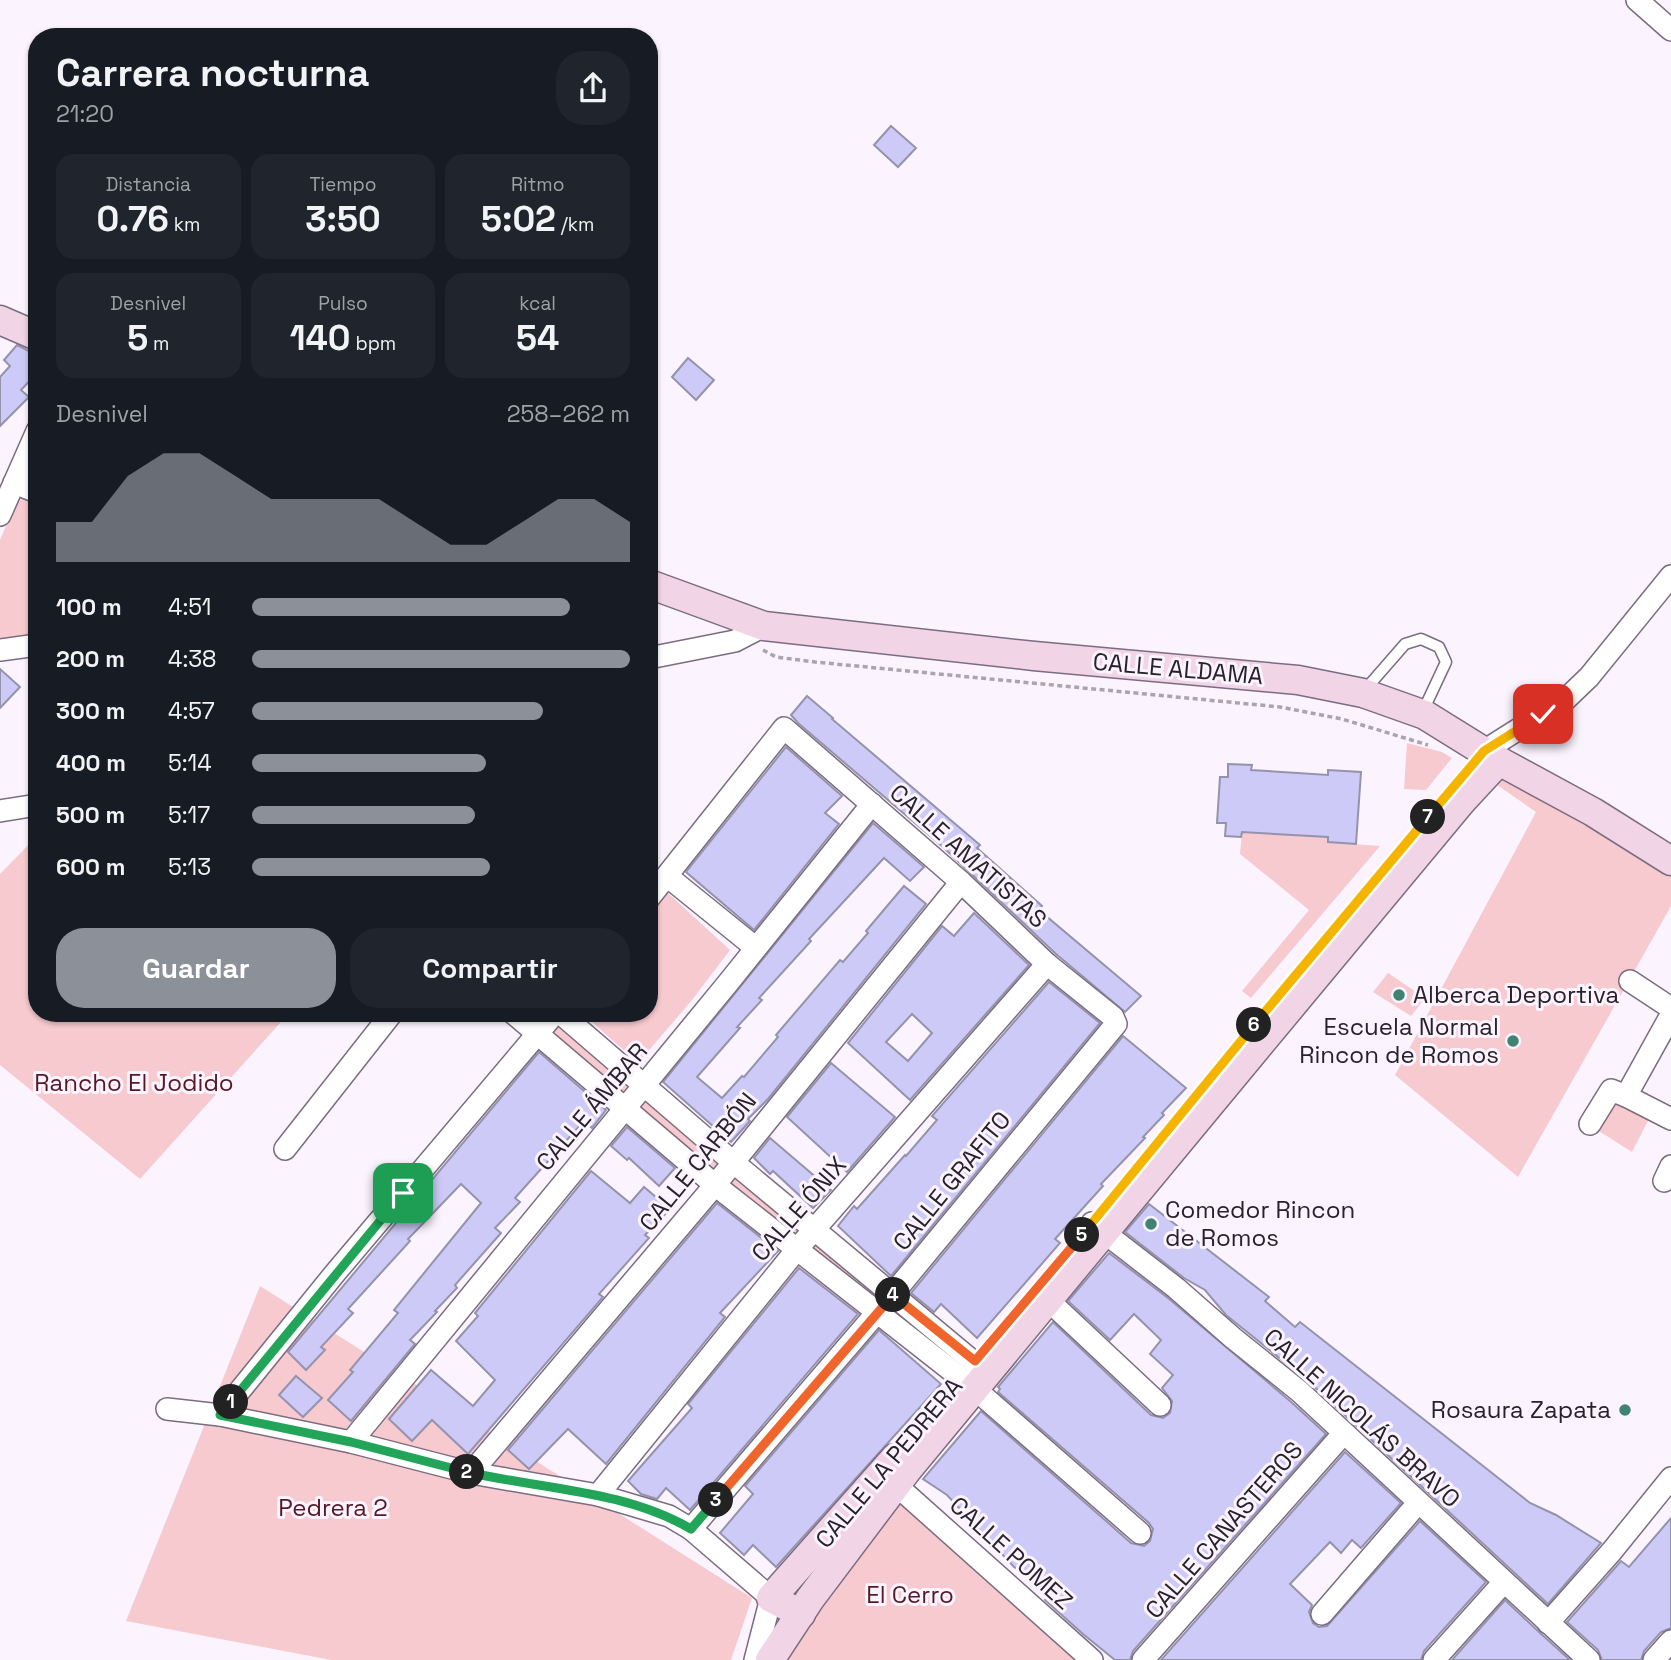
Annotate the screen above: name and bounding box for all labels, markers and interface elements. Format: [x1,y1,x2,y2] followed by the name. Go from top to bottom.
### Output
[56,49,369,97] text: Carrera nocturna
[556,51,630,125] button: share
[56,99,114,129] text: 21:20
[106,172,191,197] text: Distancia
[309,172,377,197] text: Tiempo
[511,172,564,197] text: Ritmo
[96,197,169,241] text: 0.76
[305,197,381,241] text: 3:50
[481,197,556,241] text: 5:02
[169,212,200,237] text: km
[556,212,594,237] text: /km
[110,291,186,316] text: Desnivel
[318,291,368,316] text: Pulso
[519,291,556,316] text: kcal
[127,316,148,360] text: 5
[290,316,351,360] text: 140
[516,316,559,360] text: 54
[148,331,169,356] text: m
[351,331,396,356] text: bpm
[56,399,148,429] text: Desnivel
[507,399,630,429] text: 258–262 m
[56,592,122,622] text: 100 m
[168,592,211,622] text: 4:51
[56,644,125,674] text: 200 m
[168,644,216,674] text: 4:38
[1092,646,1264,691] street label: CALLE ALDAMA
[1513,684,1573,744] pin
[1524,695,1562,733] icon: check
[56,696,125,726] text: 300 m
[168,696,215,726] text: 4:57
[56,748,126,778] text: 400 m
[168,748,212,778] text: 5:14
[883,777,1053,934] street label: CALLE AMATISTAS
[56,800,125,830] text: 500 m
[168,800,210,830] text: 5:17
[1410,800,1446,834] pin: 7
[1422,804,1433,829] text: 7
[56,852,126,882] text: 600 m
[168,852,211,882] text: 5:13
[56,928,336,1008] button: Guardar
[350,928,630,1008] button: Compartir
[1413,979,1620,1010] place label: Alberca Deportiva
[1391,987,1407,1003] marker: Alberca Deportiva
[1236,1007,1272,1042] pin: 6
[1299,1011,1499,1070] place label: Escuela Normal Rincon de Romos
[1248,1012,1259,1037] text: 6
[1505,1033,1521,1049] marker: Escuela Normal Rincon de Romos
[529,1036,654,1177] street label: CALLE ÁMBAR
[34,1067,234,1098] park label: Rancho El Jodido
[632,1086,763,1237] street label: CALLE CARBÓN
[886,1105,1017,1257] street label: CALLE GRAFITO
[744,1150,853,1268] street label: CALLE ÓNIX
[373,1163,433,1223] pin
[384,1174,422,1212] icon: arrive
[1165,1194,1355,1253] place label: Comedor Rincon de Romos
[1143,1216,1159,1232] marker: Comedor Rincon de Romos
[1064,1218,1100,1252] pin: 5
[1076,1222,1087,1247] text: 5
[876,1278,910,1312] pin: 4
[886,1282,899,1307] text: 4
[1258,1321,1467,1514] street label: CALLE NICOLÁS BRAVO
[808,1371,969,1554] street label: CALLE LA PEDRERA
[214,1384,248,1420] pin: 1
[226,1389,235,1414] text: 1
[1431,1394,1611,1425] place label: Rosaura Zapata
[1617,1402,1633,1418] marker: Rosaura Zapata
[1138,1435,1309,1625] street label: CALLE CANASTEROS
[449,1454,484,1490] pin: 2
[461,1459,472,1484] text: 2
[698,1482,734,1518] pin: 3
[710,1487,721,1512] text: 3
[943,1489,1079,1616] street label: CALLE POMEZ
[278,1492,388,1523] park label: Pedrera 2
[866,1579,954,1610] park label: El Cerro

